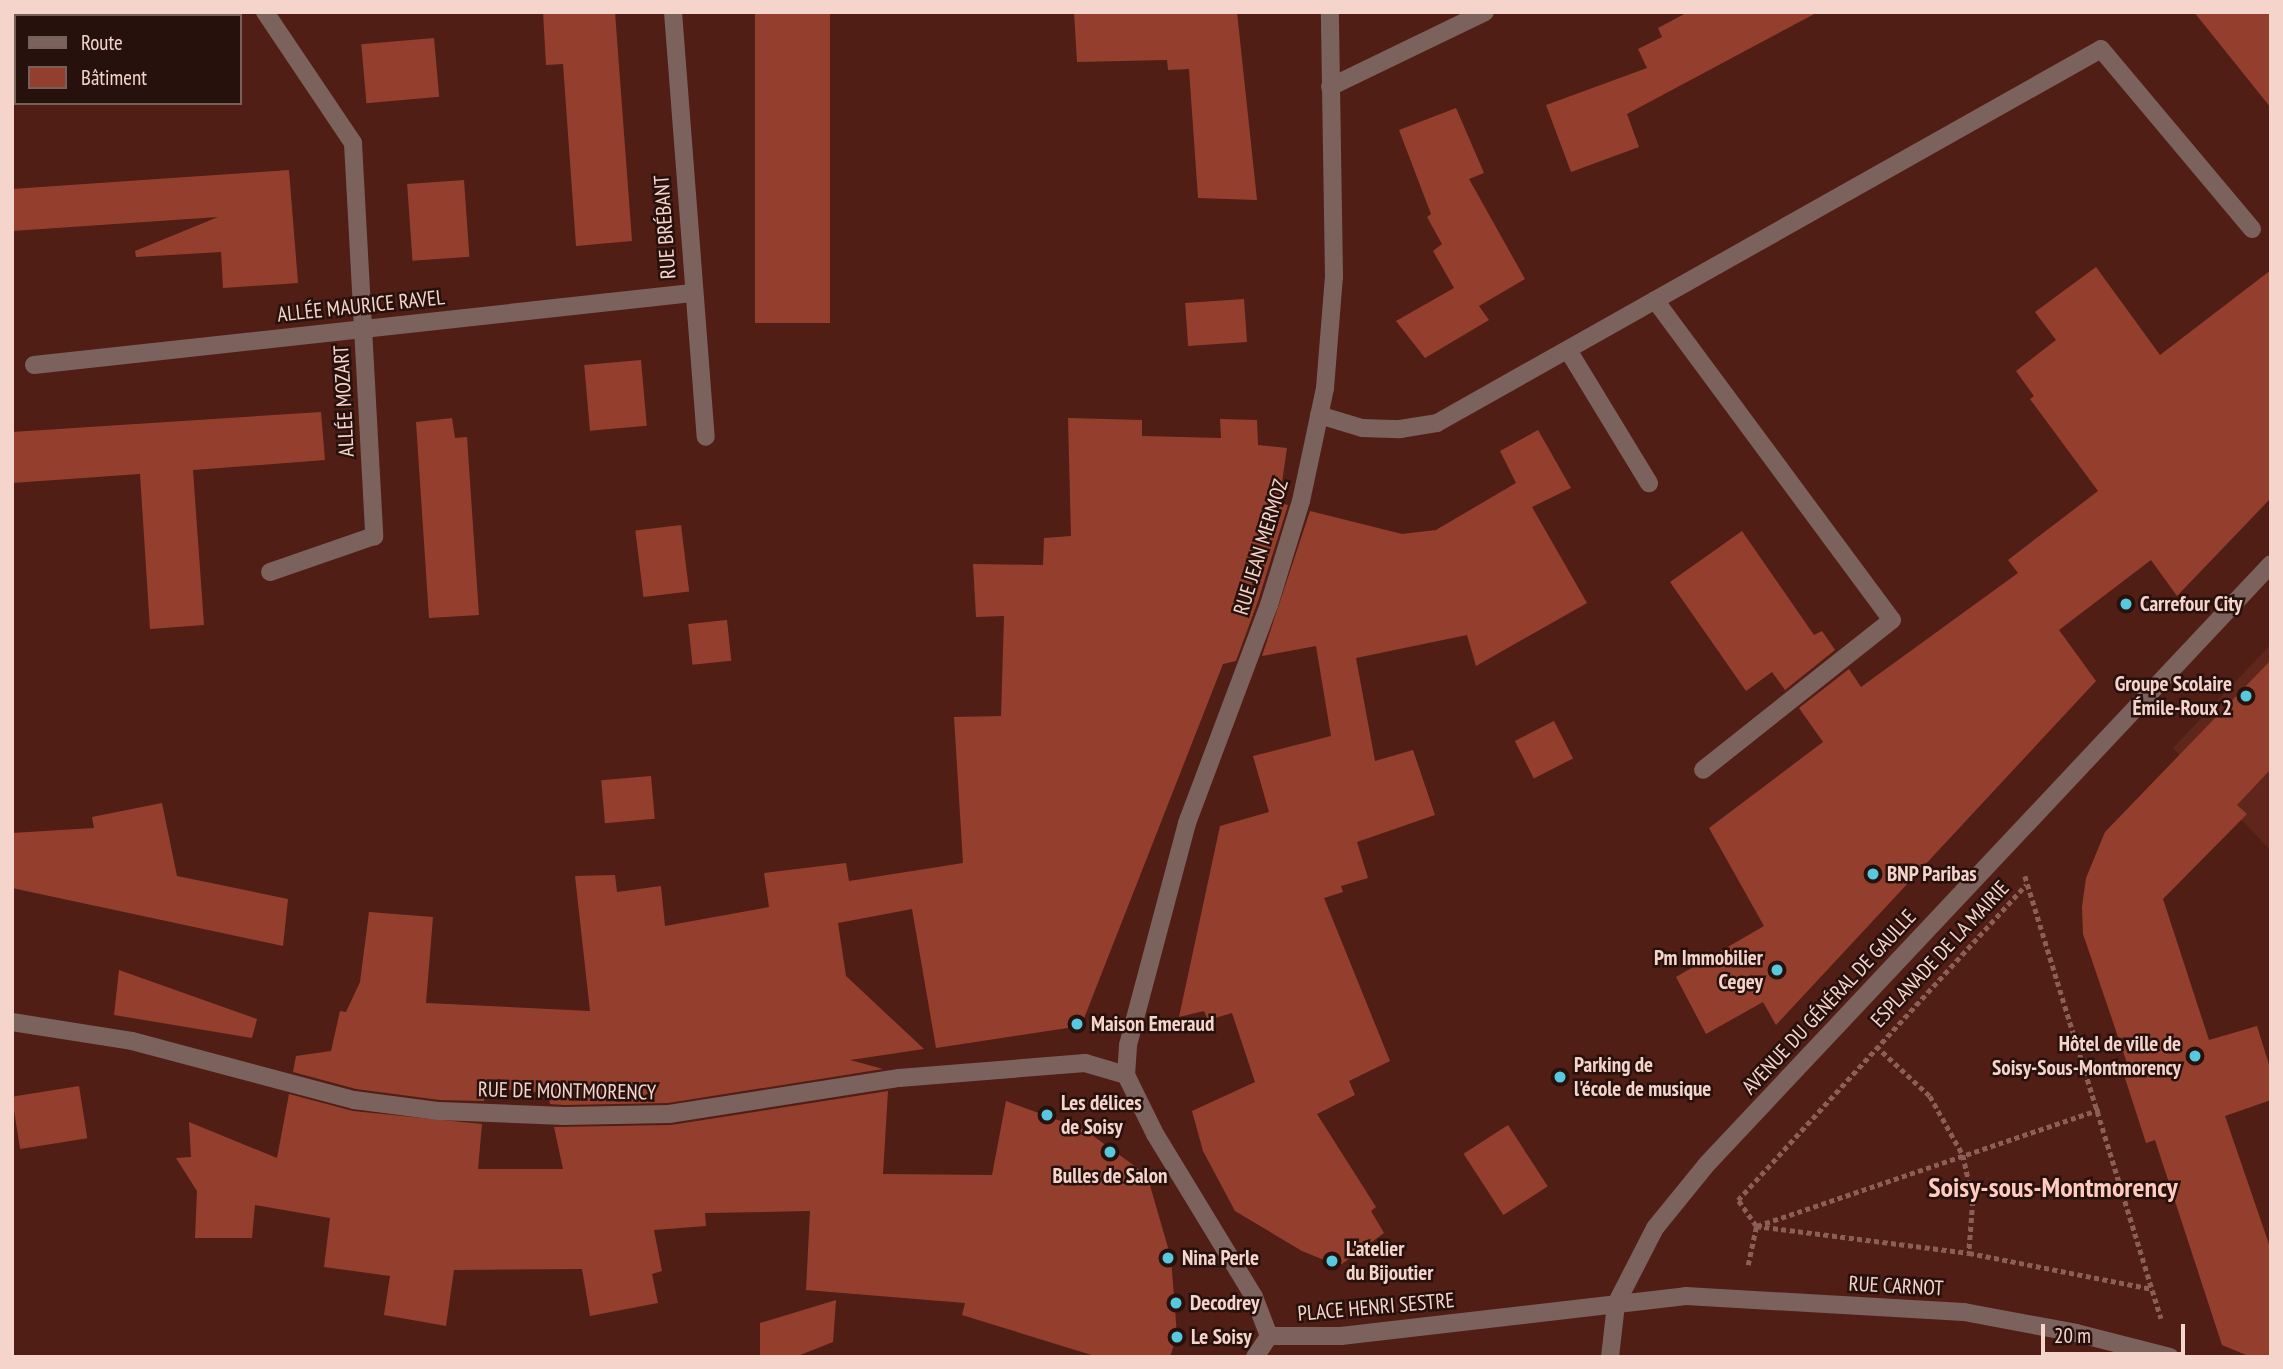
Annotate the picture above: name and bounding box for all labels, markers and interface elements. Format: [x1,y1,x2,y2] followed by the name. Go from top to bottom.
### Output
[14,14,242,105] legend
[81,29,123,56] text: Route
[81,64,147,91] text: Bâtiment
[649,174,681,280] street label: RUE BRÉBANT
[276,285,446,327] street label: ALLÉE MAURICE RAVEL
[328,345,360,457] street label: ALLÉE MOZART
[1228,476,1294,618] street label: RUE JEAN MERMOZ
[2140,591,2243,617] place label: Carrefour City
[2118,596,2134,612] marker: Carrefour City
[2115,671,2232,721] place label: Groupe Scolaire Émile-Roux 2
[2238,688,2254,704] marker: Groupe Scolaire Émile-Roux 2
[1887,861,1977,887] place label: BNP Paribas
[1865,866,1881,882] marker: BNP Paribas
[1865,875,2015,1033] street label: ESPLANADE DE LA MAIRIE
[1736,904,1922,1100] street label: AVENUE DU GÉNÉRAL DE GAULLE
[1654,945,1763,995] place label: Pm Immobilier Cegey
[1769,962,1785,978] marker: Pm Immobilier Cegey
[1091,1011,1214,1037] place label: Maison Emeraud
[1069,1016,1085,1032] marker: Maison Emeraud
[1992,1031,2181,1081] place label: Hôtel de ville de Soisy-Sous-Montmorency
[2187,1048,2203,1064] marker: Hôtel de ville de Soisy-Sous-Montmorency
[1574,1052,1711,1102] place label: Parking de l'école de musique
[1552,1069,1568,1085] marker: Parking de l'école de musique
[478,1077,656,1105] street label: RUE DE MONTMORENCY
[1061,1090,1142,1140] place label: Les délices de Soisy
[1039,1107,1055,1123] marker: Les délices de Soisy
[1102,1144,1118,1160] marker: Bulles de Salon
[1053,1163,1167,1189] place label: Bulles de Salon
[1928,1170,2178,1204] district label: Soisy-sous-Montmorency
[1346,1236,1433,1286] place label: L'atelier du Bijoutier
[1182,1245,1259,1271] place label: Nina Perle
[1160,1250,1176,1266] marker: Nina Perle
[1324,1253,1340,1269] marker: L'atelier du Bijoutier
[1848,1271,1944,1301] street label: RUE CARNOT
[1297,1288,1455,1326] street label: PLACE HENRI SESTRE
[1190,1290,1259,1316] place label: Decodrey
[1168,1295,1184,1311] marker: Decodrey
[2045,1310,2188,1354] scale bar
[2054,1322,2091,1349] text: 20 m
[1191,1324,1252,1350] place label: Le Soisy
[1169,1329,1185,1345] marker: Le Soisy

